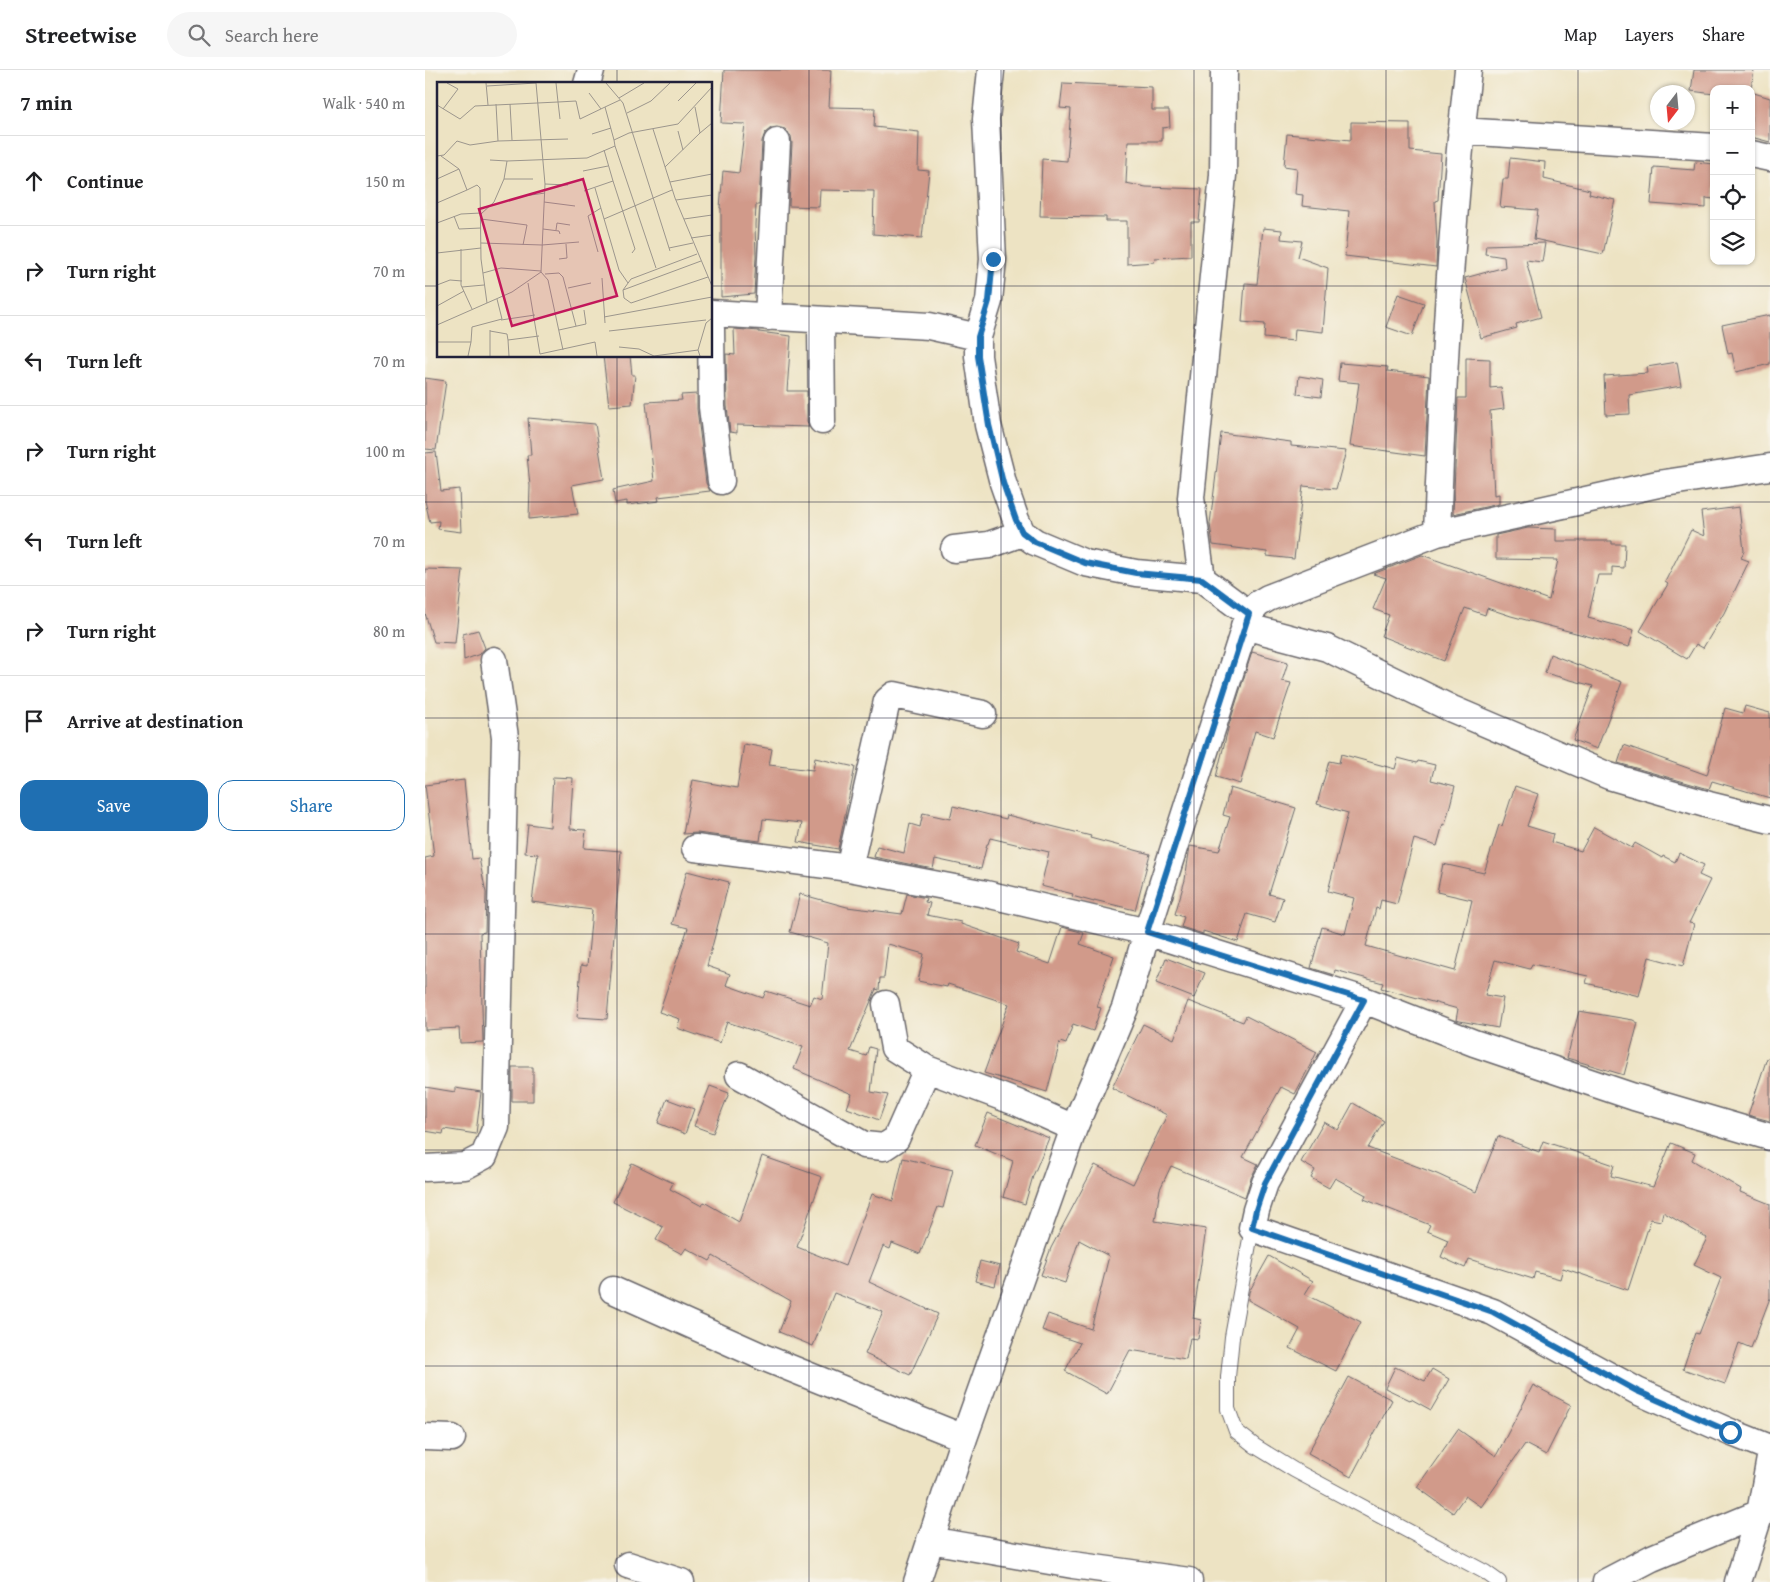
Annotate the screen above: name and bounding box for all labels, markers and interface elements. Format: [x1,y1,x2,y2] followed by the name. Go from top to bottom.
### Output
[167,12,517,57] search box
[25,17,137,52] text: Streetwise
[185,21,213,49] icon: search
[225,21,319,49] text: Search here
[1564,21,1597,48] text: Map
[1625,21,1674,48] text: Layers
[1702,21,1745,48] text: Share
[437,82,713,358] inset map
[1650,85,1695,130] north arrow
[1710,85,1755,265] map controls
[1710,85,1755,130] button: +
[20,87,72,118] text: 7 min
[322,91,405,115] text: Walk · 540 m
[1710,130,1755,175] button: −
[20,167,48,195] icon: ahead
[67,167,144,195] text: Continue
[365,169,405,193] text: 150 m
[1710,175,1755,220] button: locate
[1710,220,1755,265] button: layers
[982,248,1005,271] route end
[20,257,48,285] icon: right
[67,257,156,285] text: Turn right
[373,259,405,283] text: 70 m
[20,347,48,375] icon: left
[67,347,142,375] text: Turn left
[373,349,405,373] text: 70 m
[20,437,48,465] icon: right
[67,437,156,465] text: Turn right
[365,439,405,463] text: 100 m
[20,527,48,555] icon: left
[67,527,142,555] text: Turn left
[373,529,405,553] text: 70 m
[20,617,48,645] icon: right
[67,617,156,645] text: Turn right
[373,619,405,643] text: 80 m
[20,707,48,735] icon: arrive
[67,707,243,735] text: Arrive at destination
[20,780,208,831] button: Save
[218,780,405,831] button: Share
[1719,1421,1742,1444] route start

